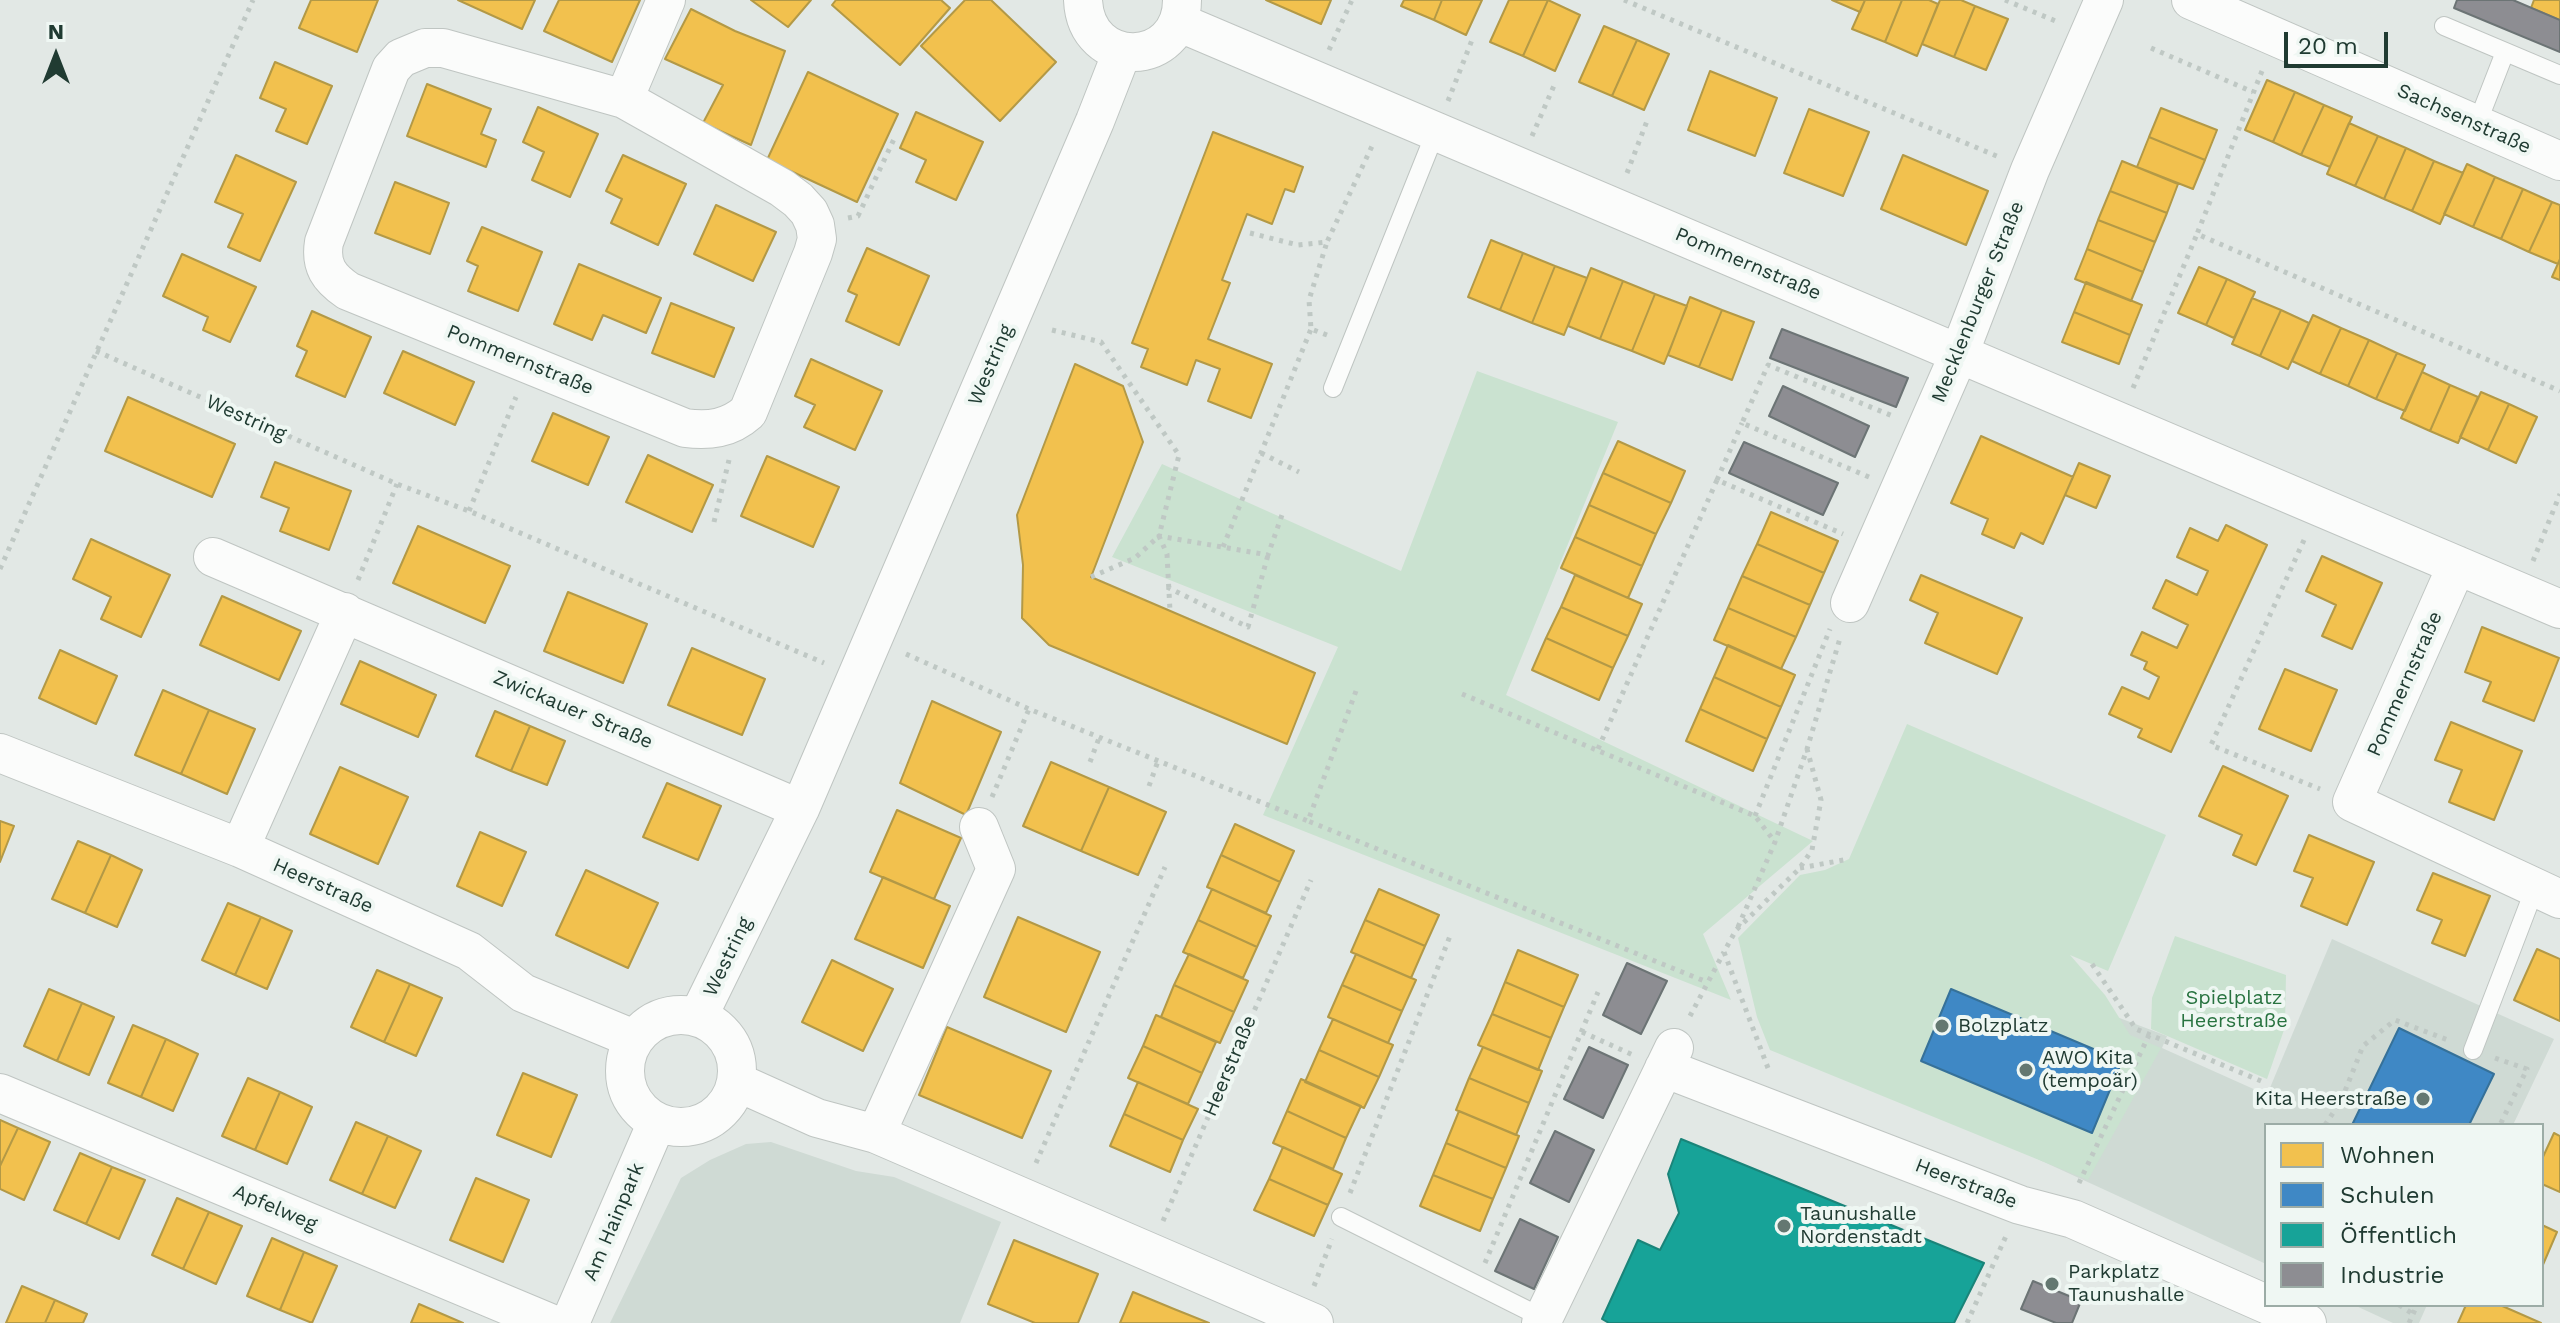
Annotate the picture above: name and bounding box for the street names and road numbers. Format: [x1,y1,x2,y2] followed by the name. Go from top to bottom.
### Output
[2393,79,2535,159] street label: Sachsenstraße
[1927,198,2029,406] street label: Mecklenburger Straße
[1671,222,1825,306] street label: Pommernstraße
[443,320,597,400] street label: Pommernstraße
[963,321,1019,409] street label: Westring
[202,390,290,446] street label: Westring
[2362,608,2448,760] street label: Pommernstraße
[490,666,656,754] street label: Zwickauer Straße
[269,853,377,919] street label: Heerstraße
[698,913,758,1001] street label: Westring
[1198,1012,1262,1120] street label: Heerstraße
[1912,1154,2020,1214] street label: Heerstraße
[578,1159,650,1285] street label: Am Hainpark
[229,1180,321,1236] street label: Apfelweg

